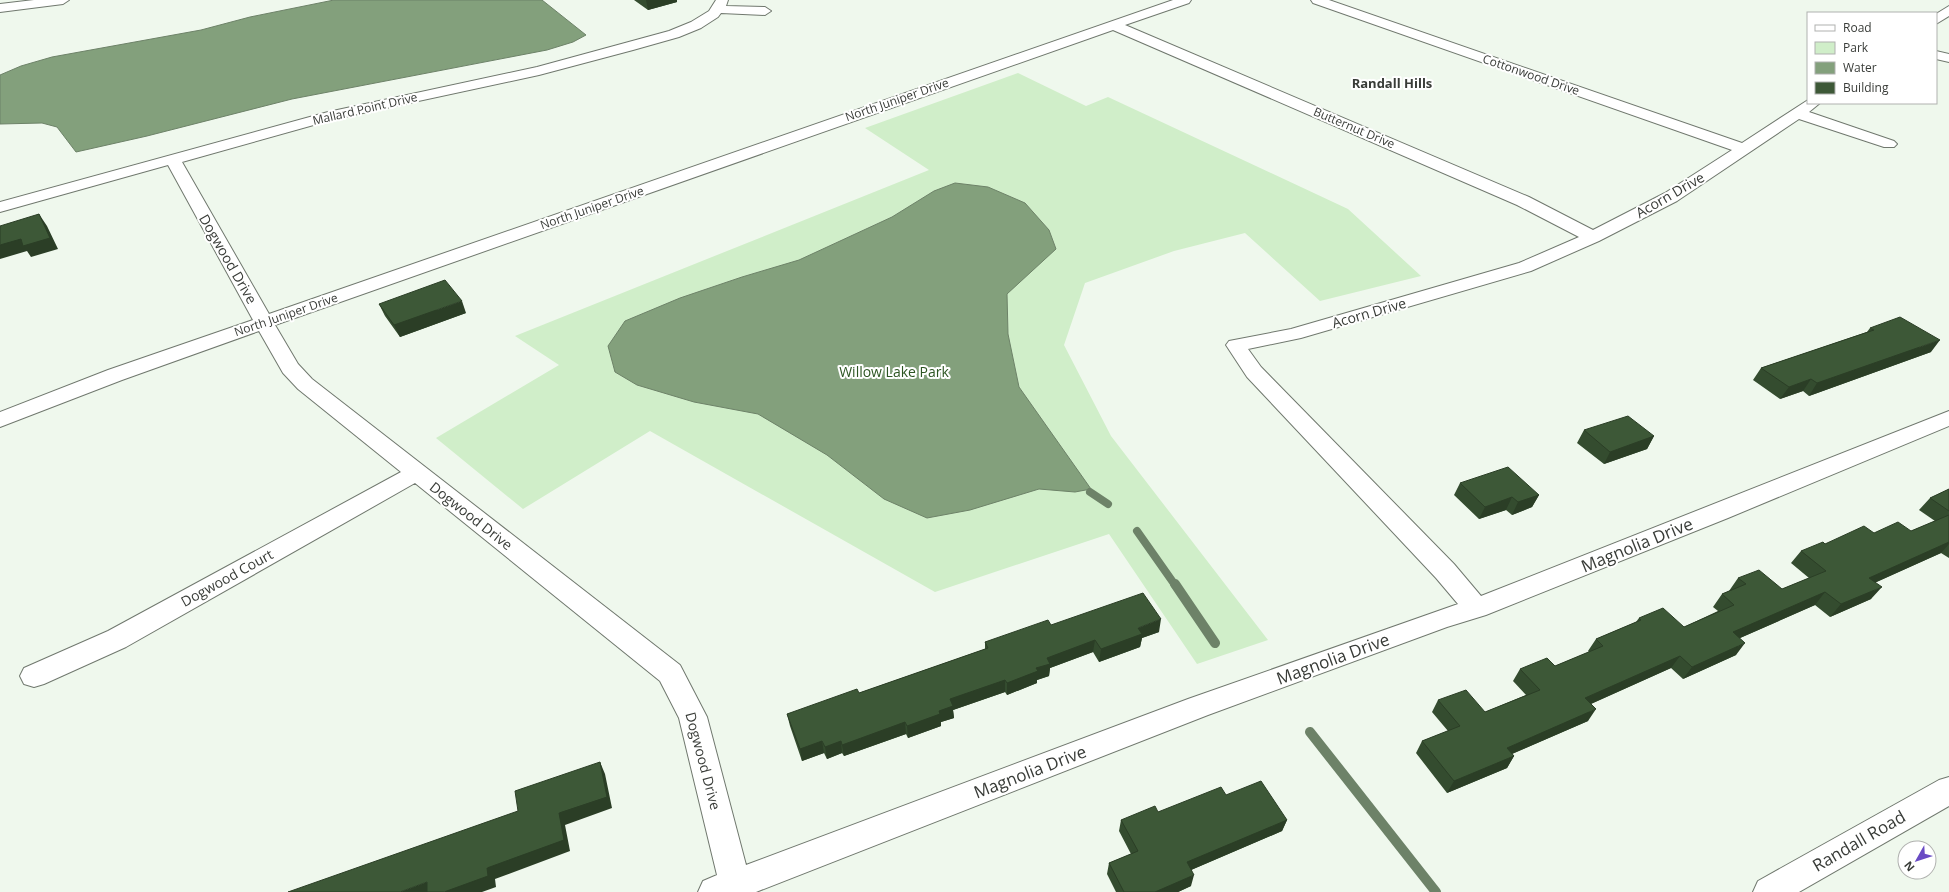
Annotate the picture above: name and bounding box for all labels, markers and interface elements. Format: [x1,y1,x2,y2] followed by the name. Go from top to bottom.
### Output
[1807,12,1937,104] legend
[1843,19,1872,36] text: Road
[1843,39,1869,56] text: Park
[1480,50,1582,99] street label: Cottonwood Drive
[1843,59,1877,76] text: Water
[843,74,951,125] street label: North Juniper Drive
[1352,74,1432,92] district label: Randall Hills
[1843,79,1889,96] text: Building
[311,88,419,129] street label: Mallard Point Drive
[1311,103,1398,152] street label: Butternut Drive
[1632,167,1708,222] street label: Acorn Drive
[538,182,646,233] street label: North Juniper Drive
[195,211,262,307] street label: Dogwood Drive
[232,289,340,340] street label: North Juniper Drive
[1330,293,1408,332] street label: Acorn Drive
[839,362,949,381] park label: Willow Lake Park
[426,477,517,554] street label: Dogwood Drive
[1577,512,1696,577] street label: Magnolia Drive
[177,544,276,611] street label: Dogwood Court
[1273,627,1393,690] street label: Magnolia Drive
[681,710,726,812] street label: Dogwood Drive
[970,740,1089,804] street label: Magnolia Drive
[1808,805,1909,876] street label: Randall Road
[1897,840,1937,880] north arrow
[1900,858,1917,875] text: N

